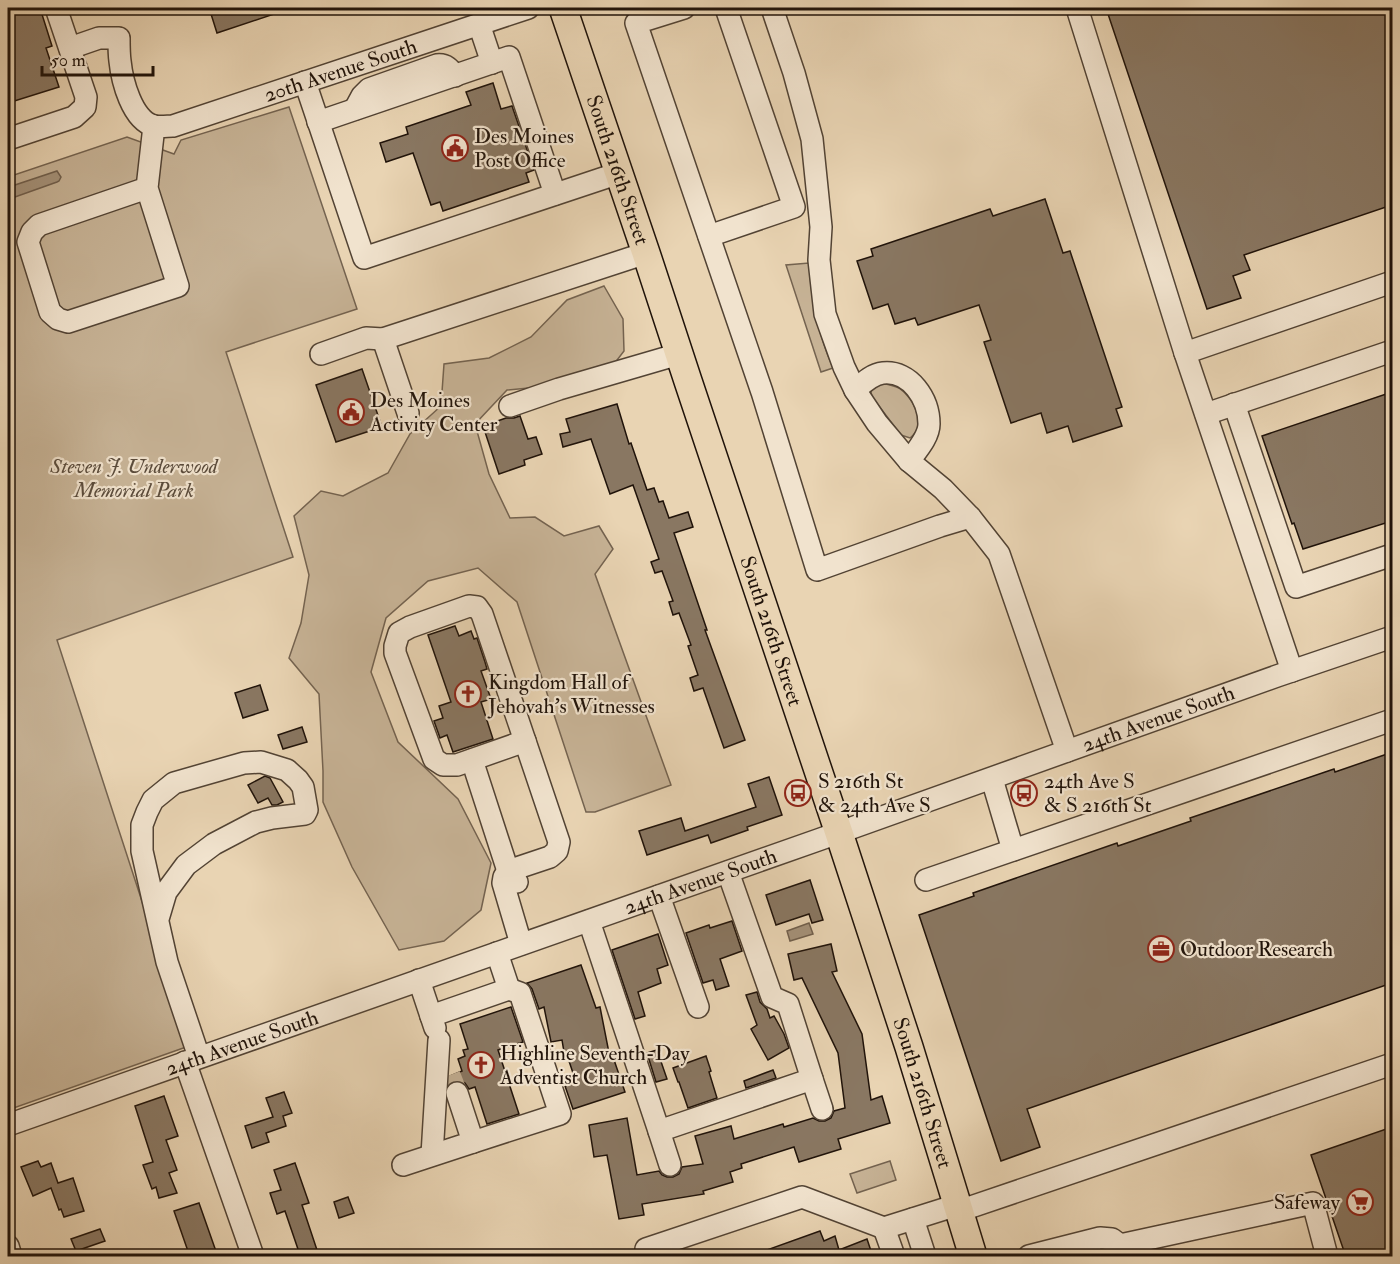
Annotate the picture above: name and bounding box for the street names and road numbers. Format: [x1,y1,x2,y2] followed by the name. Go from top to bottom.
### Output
[261,33,420,109] street label: 20th Avenue South
[580,92,655,249] street label: South 216th Street
[733,553,809,710] street label: South 216th Street
[1079,679,1238,759] street label: 24th Avenue South
[621,843,780,921] street label: 24th Avenue South
[162,1004,322,1082] street label: 24th Avenue South
[886,1014,958,1172] street label: South 216th Street

